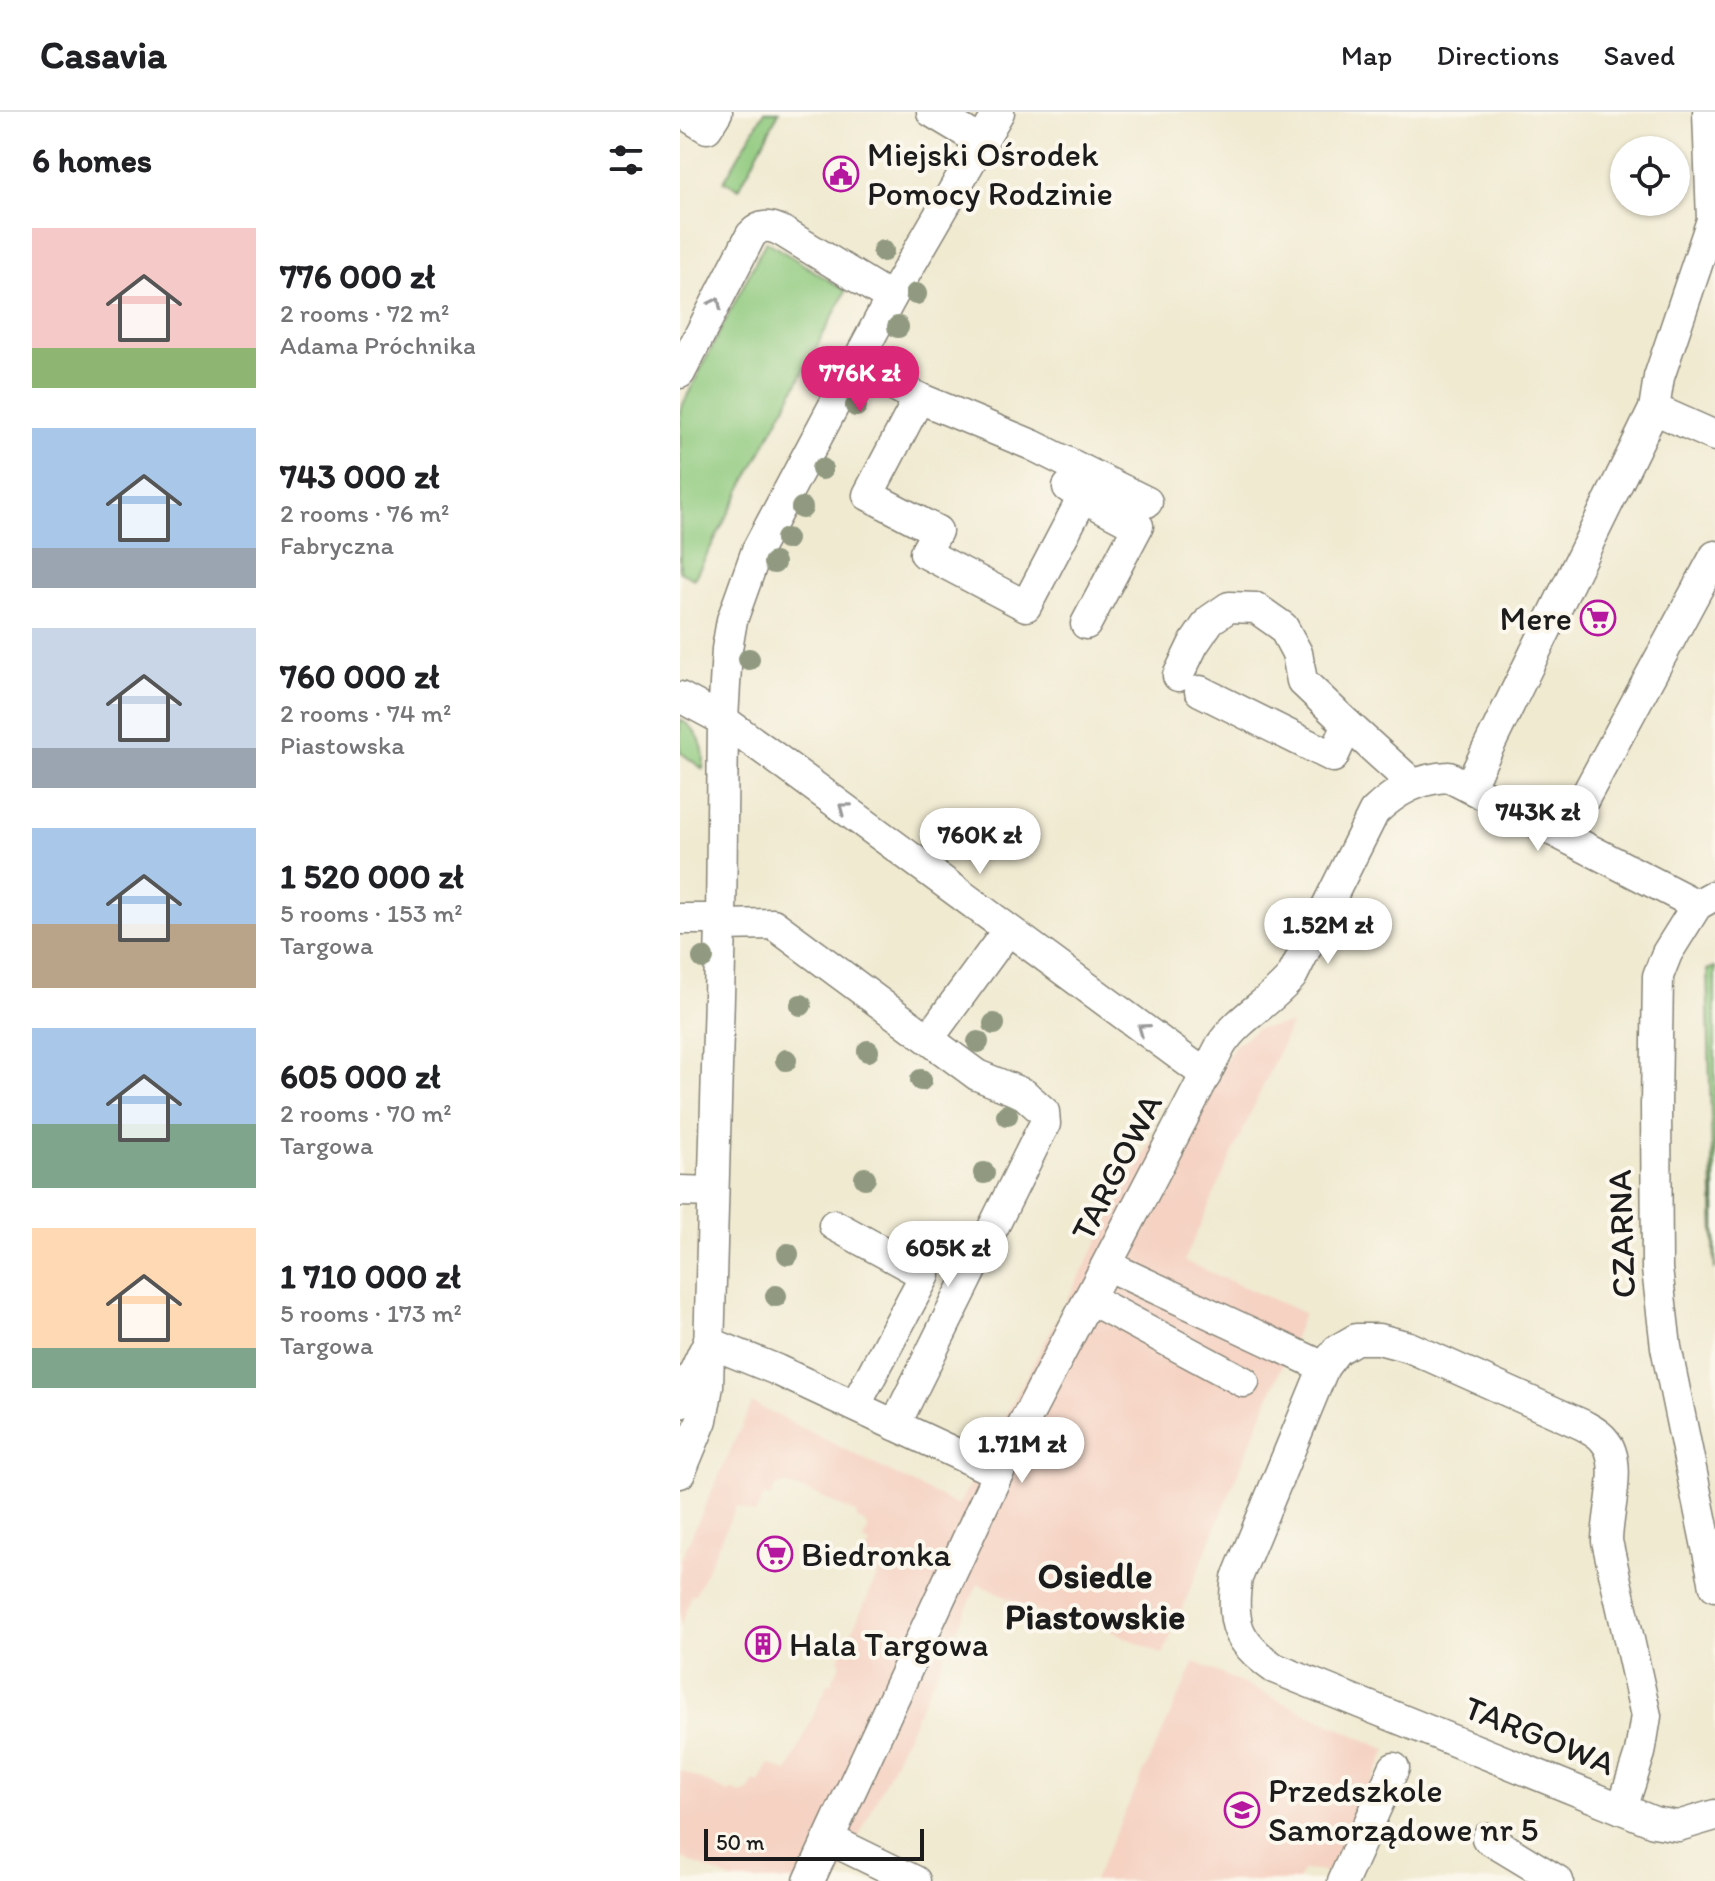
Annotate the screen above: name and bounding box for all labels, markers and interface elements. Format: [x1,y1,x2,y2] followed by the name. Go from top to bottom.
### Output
[40,32,167,78] text: Casavia
[1341,38,1392,72] text: Map
[1436,38,1560,72] text: Directions
[1604,38,1675,72] text: Saved
[867,134,1113,214] place label: Miejski Ośrodek Pomocy Rodzinie
[1610,136,1690,216] map controls
[1610,136,1690,216] button: locate
[604,138,648,182] icon: filters
[32,140,152,181] text: 6 homes
[822,155,860,193] public building icon: Miejski Ośrodek Pomocy Rodzinie
[280,256,435,297] text: 776 000 zł
[96,260,192,356] icon: home
[280,297,449,329] text: 2 rooms · 72 m²
[706,297,721,312] one-way arrow
[280,329,476,361] text: Adama Próchnika
[786,346,934,414] pin: 776K zł
[819,356,901,388] text: 776K zł
[280,456,439,497] text: 743 000 zł
[96,460,192,556] icon: home
[280,497,449,529] text: 2 rooms · 76 m²
[280,529,394,561] text: Fabryczna
[1499,598,1572,639] place label: Mere
[1579,599,1617,637] supermarket icon: Mere
[280,656,439,697] text: 760 000 zł
[96,660,192,756] icon: home
[280,697,451,729] text: 2 rooms · 74 m²
[280,729,405,761] text: Piastowska
[1464,785,1612,853] pin: 743K zł
[1496,795,1580,827] text: 743K zł
[838,803,852,818] one-way arrow
[906,808,1054,876] pin: 760K zł
[938,818,1022,850] text: 760K zł
[280,856,464,897] text: 1 520 000 zł
[96,860,192,956] icon: home
[280,897,463,929] text: 5 rooms · 153 m²
[1245,898,1411,966] pin: 1.52M zł
[1282,908,1374,940] text: 1.52M zł
[280,929,374,961] text: Targowa
[1137,1024,1152,1039] one-way arrow
[280,1056,440,1097] text: 605 000 zł
[96,1060,192,1156] icon: home
[1062,1087,1171,1247] street label: TARGOWA
[280,1097,452,1129] text: 2 rooms · 70 m²
[280,1129,374,1161] text: Targowa
[1599,1169,1644,1299] street label: CZARNA
[874,1221,1022,1289] pin: 605K zł
[905,1231,991,1263] text: 605K zł
[280,1256,461,1297] text: 1 710 000 zł
[96,1260,192,1356] icon: home
[280,1297,462,1329] text: 5 rooms · 173 m²
[280,1329,374,1361] text: Targowa
[939,1417,1105,1485] pin: 1.71M zł
[977,1427,1067,1459] text: 1.71M zł
[801,1534,952,1575] place label: Biedronka
[756,1535,794,1573] supermarket icon: Biedronka
[1005,1554,1185,1638] district label: Osiedle Piastowskie
[789,1624,989,1665] place label: Hala Targowa
[744,1625,782,1663] building icon: Hala Targowa
[1458,1687,1621,1784] street label: TARGOWA
[1268,1770,1538,1850] place label: Przedszkole Samorządowe nr 5
[1223,1791,1261,1829] school or university icon: Przedszkole Samorządowe nr 5
[704,1825,924,1861] scale bar
[716,1829,765,1856] text: 50 m

